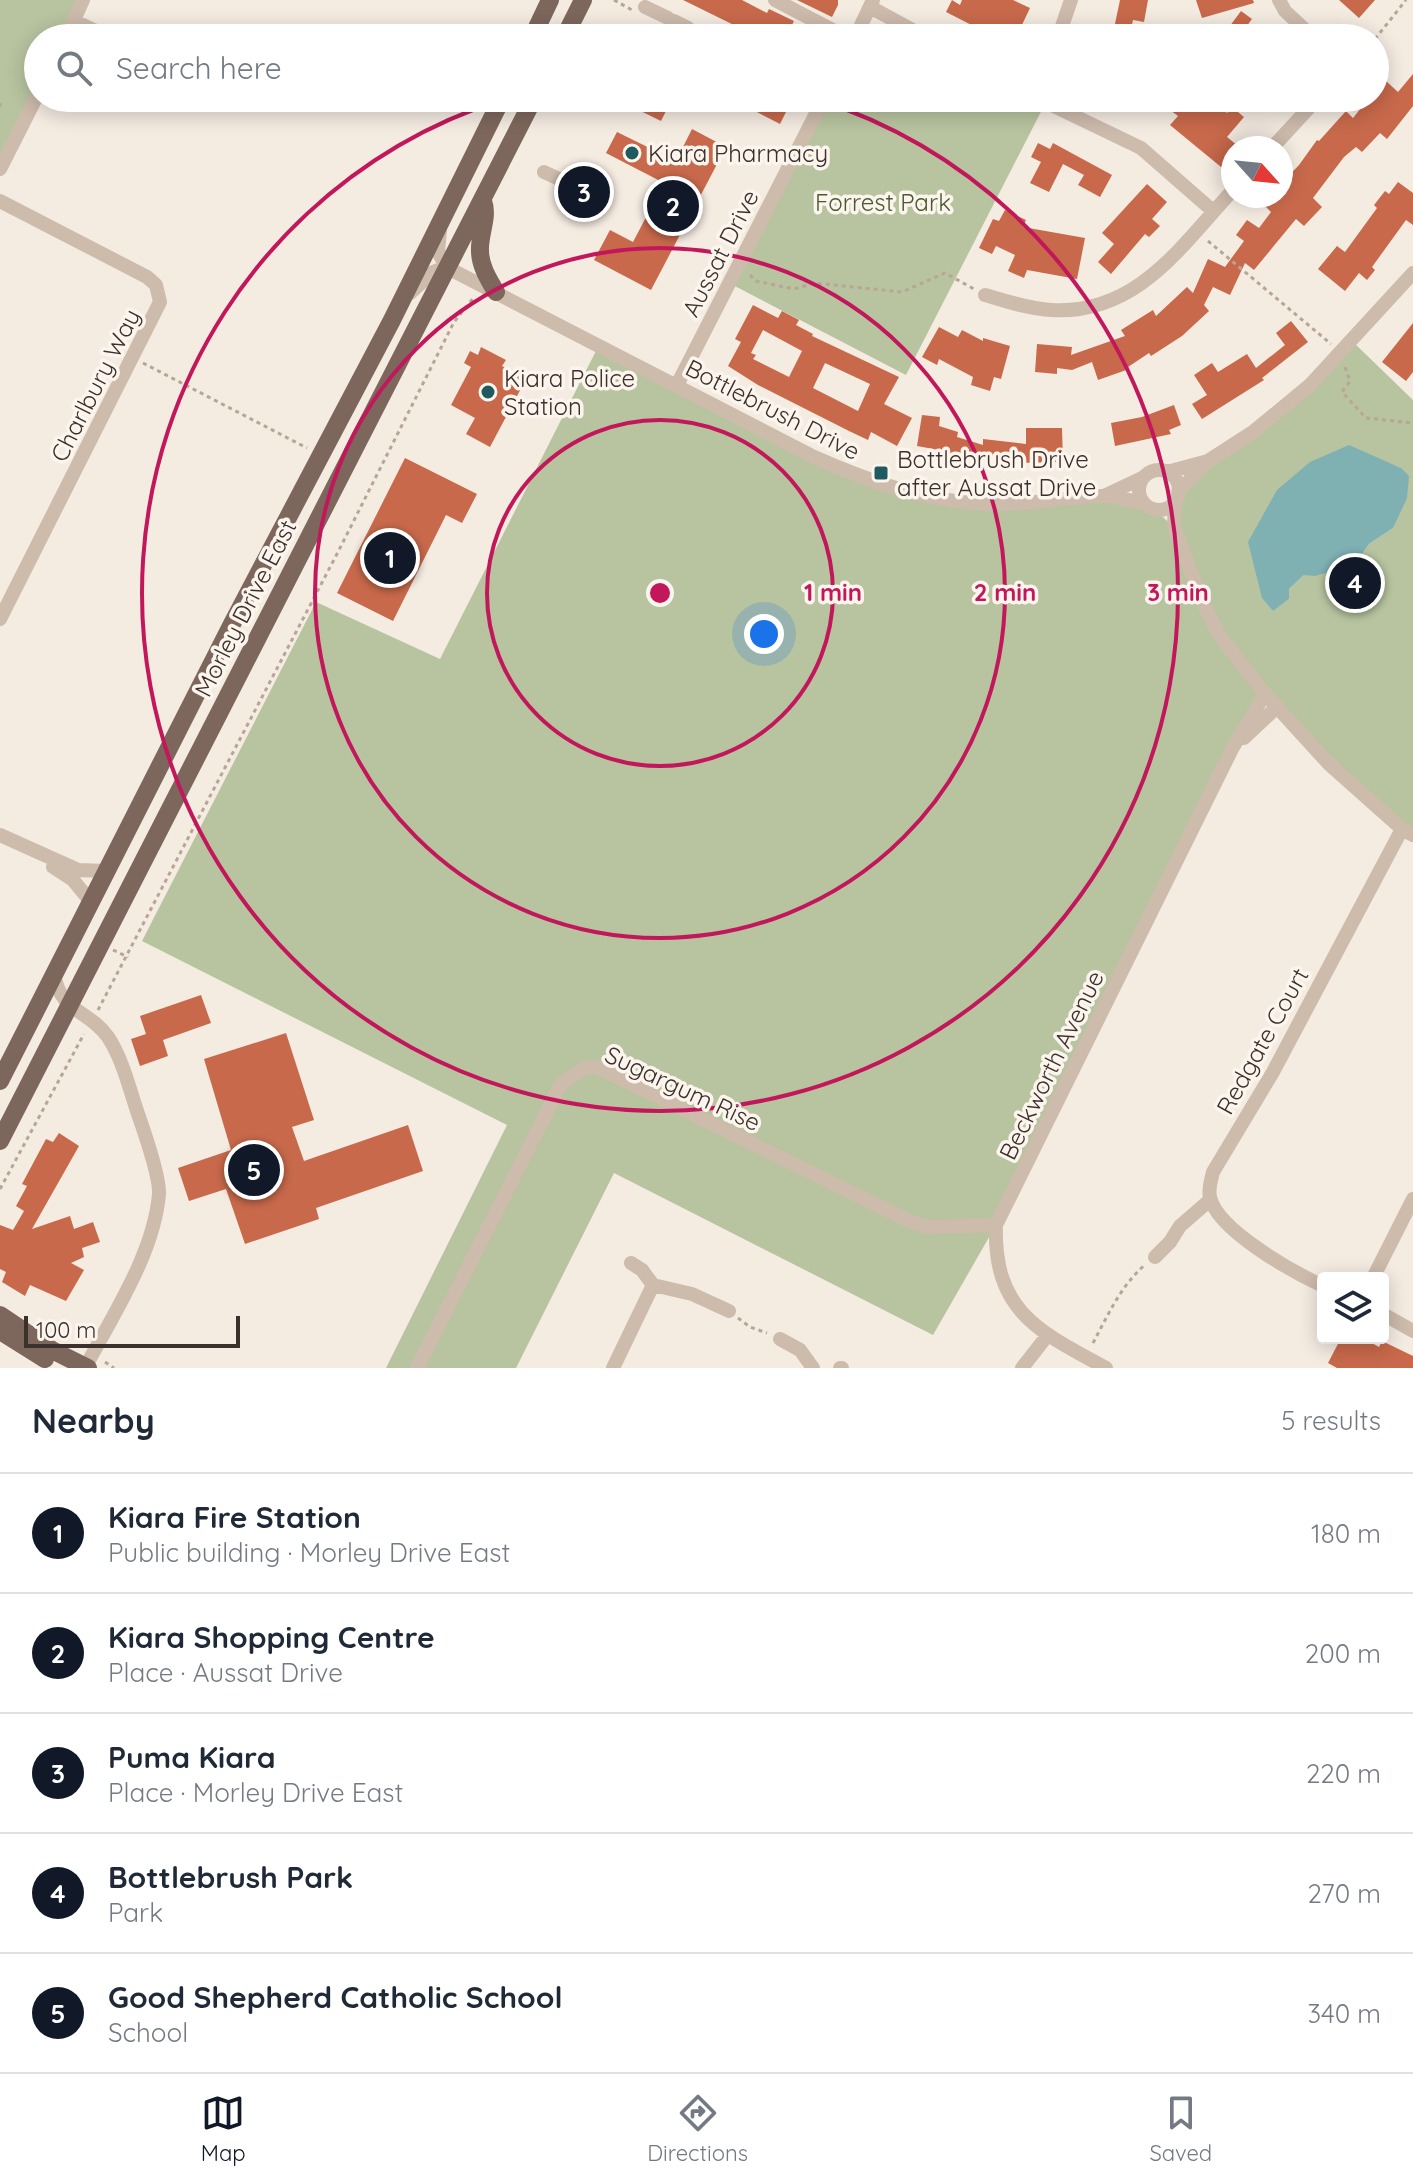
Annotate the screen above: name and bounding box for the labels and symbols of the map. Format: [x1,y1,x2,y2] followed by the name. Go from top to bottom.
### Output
[1221,136,1293,208] north arrow
[648,138,828,168] place label: Kiara Pharmacy
[623,144,641,162] marker: Kiara Pharmacy
[558,162,610,222] pin: 3
[647,176,699,236] pin: 2
[675,184,765,322] street label: Aussat Drive
[815,187,951,217] park label: Forrest Park
[44,304,146,466] street label: Charlbury Way
[681,352,865,466] street label: Bottlebrush Drive
[504,363,635,421] place label: Kiara Police Station
[479,383,497,401] marker: Kiara Police Station
[897,444,1096,502] place label: Bottlebrush Drive after Aussat Drive
[872,464,890,482] marker: Bottlebrush Drive after Aussat Drive
[188,515,302,701] street label: Morley Drive East
[364,528,416,588] pin: 1
[1329,553,1381,613] pin: 4
[804,577,862,607] text: 1 min
[974,577,1036,607] text: 2 min
[1147,577,1209,607] text: 3 min
[646,579,674,607] centre of rings
[744,614,784,654] your location
[1209,963,1315,1119] street label: Redgate Court
[992,966,1110,1164] street label: Beckworth Avenue
[600,1039,766,1137] street label: Sugargum Rise
[228,1140,280,1200] pin: 5
[24,1312,240,1348] scale bar

